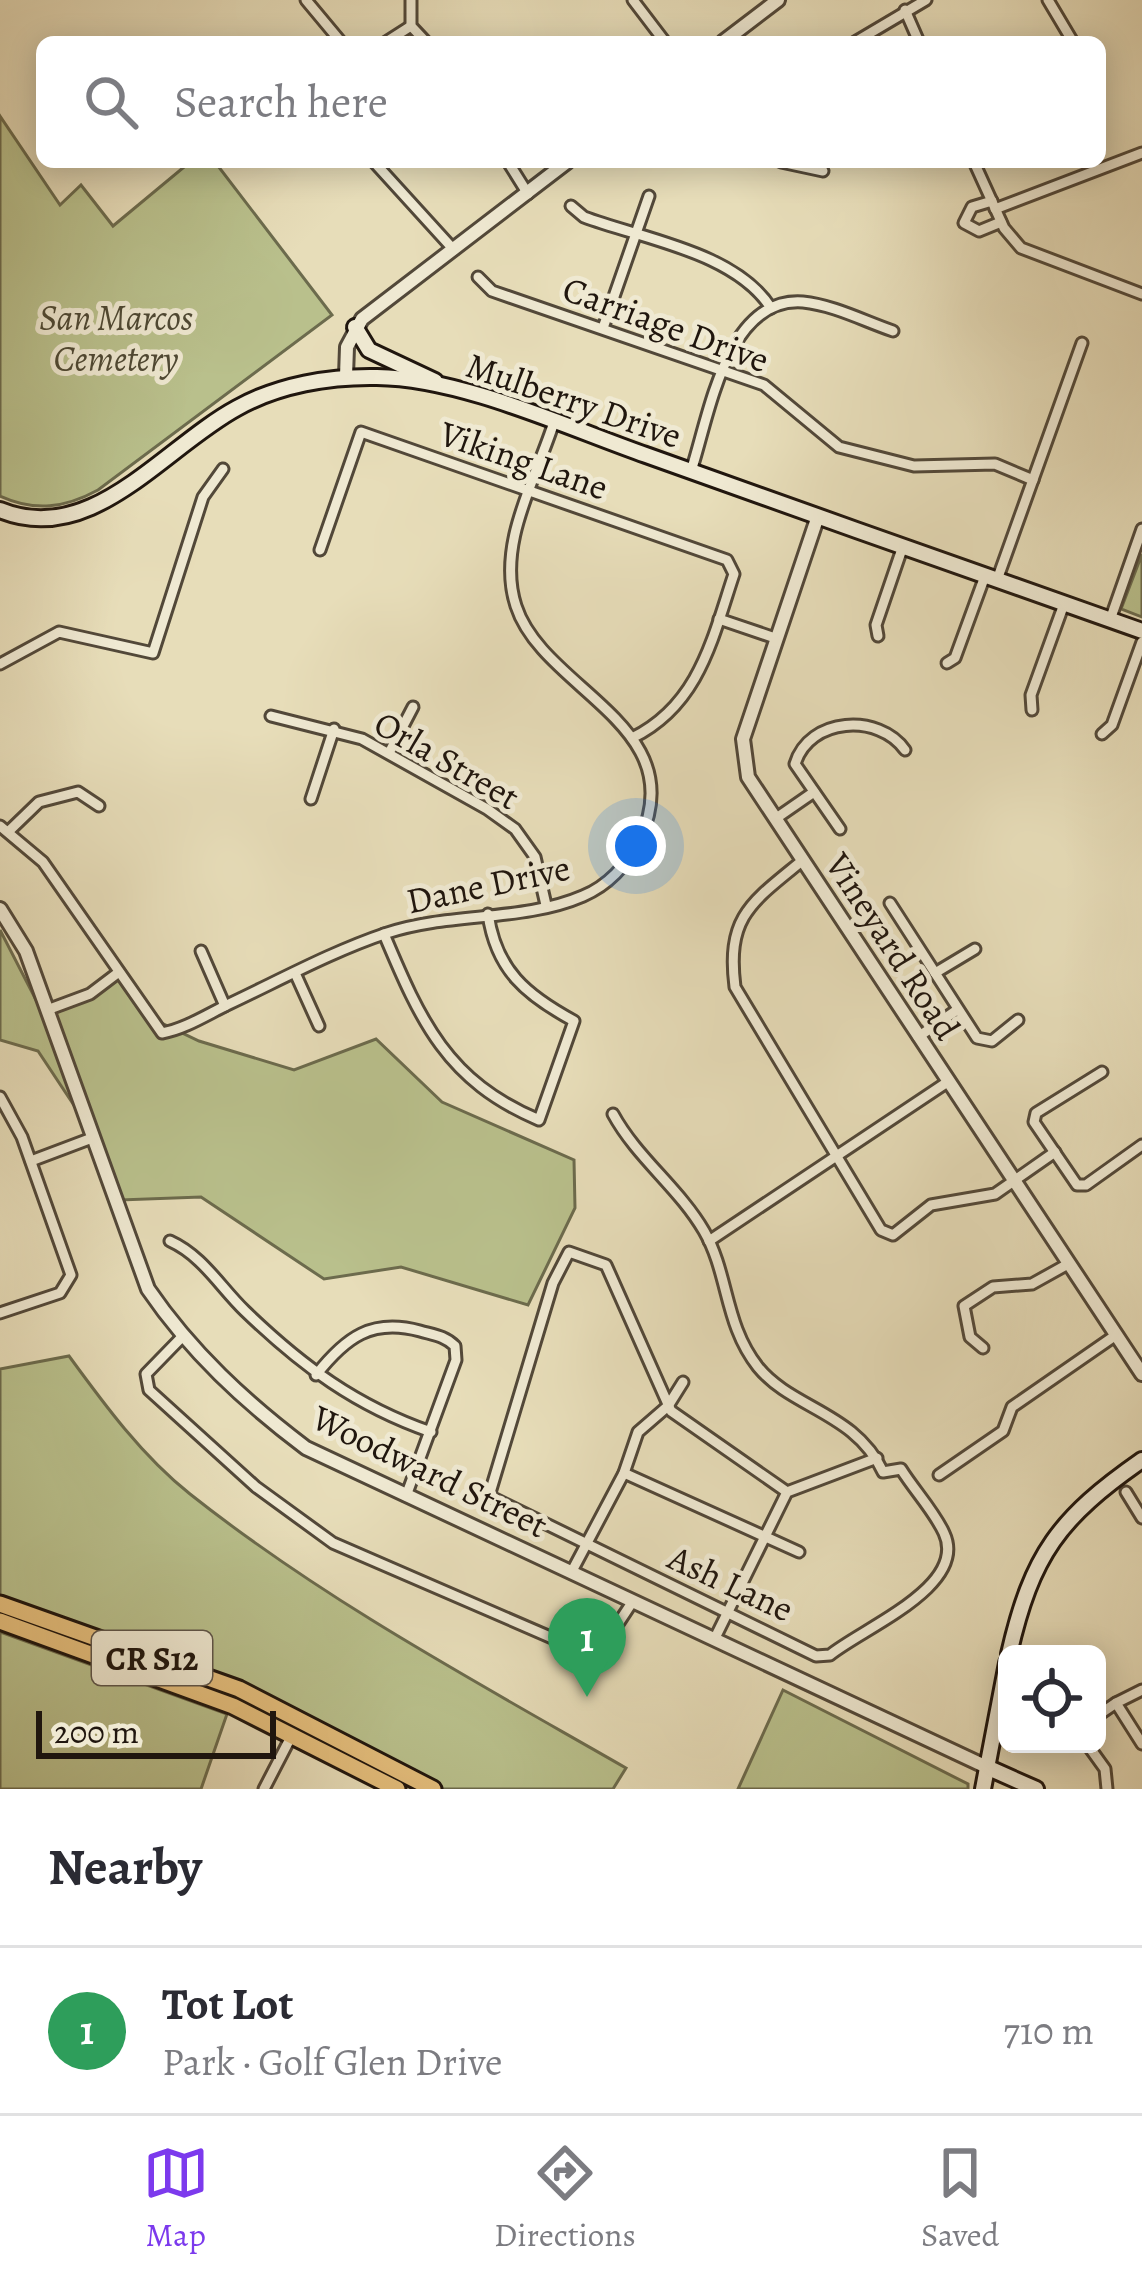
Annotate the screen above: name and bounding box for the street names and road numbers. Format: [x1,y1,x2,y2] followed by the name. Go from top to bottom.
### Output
[556,264,776,384] street label: Carriage Drive
[460,340,688,460] street label: Mulberry Drive
[433,408,614,512] street label: Viking Lane
[366,699,529,821] street label: Orla Street
[814,842,972,1049] street label: Vineyard Road
[402,843,574,925] street label: Dane Drive
[303,1392,556,1549] street label: Woodward Street
[660,1532,802,1633] street label: Ash Lane
[92,1631,212,1685] road number: CR S12

